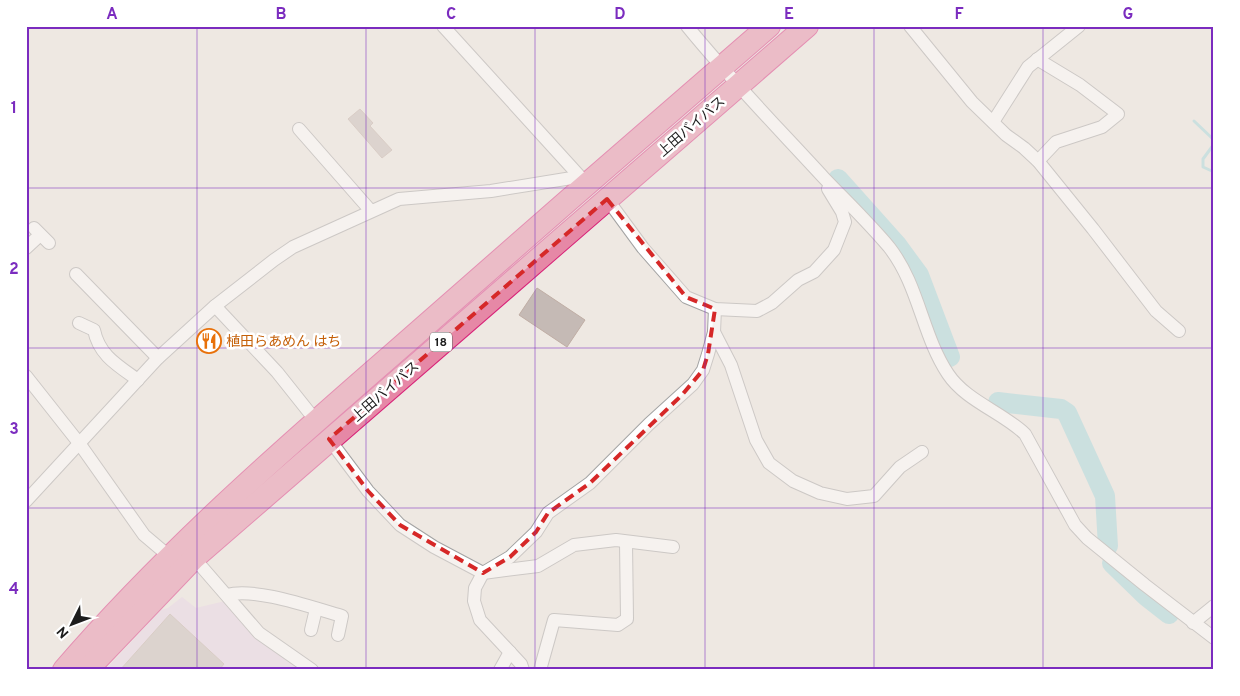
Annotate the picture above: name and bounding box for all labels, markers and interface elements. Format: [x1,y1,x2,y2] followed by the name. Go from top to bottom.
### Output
[106,5,118,25] text: A
[275,5,287,25] text: B
[446,5,456,25] text: C
[614,5,626,25] text: D
[784,5,794,25] text: E
[954,5,964,25] text: F
[1123,5,1133,25] text: G
[655,93,729,161] street label: 上田バイパス
[11,99,17,119] text: 1
[9,260,19,280] text: 2
[196,328,222,354] restaurant icon: 植田らあめん はち
[430,332,452,352] road number: 18
[226,333,341,351] place label: 植田らあめん はち
[349,358,423,426] street label: 上田バイパス
[9,420,19,440] text: 3
[9,580,19,600] text: 4
[48,598,98,648] north arrow
[54,622,73,641] text: N

